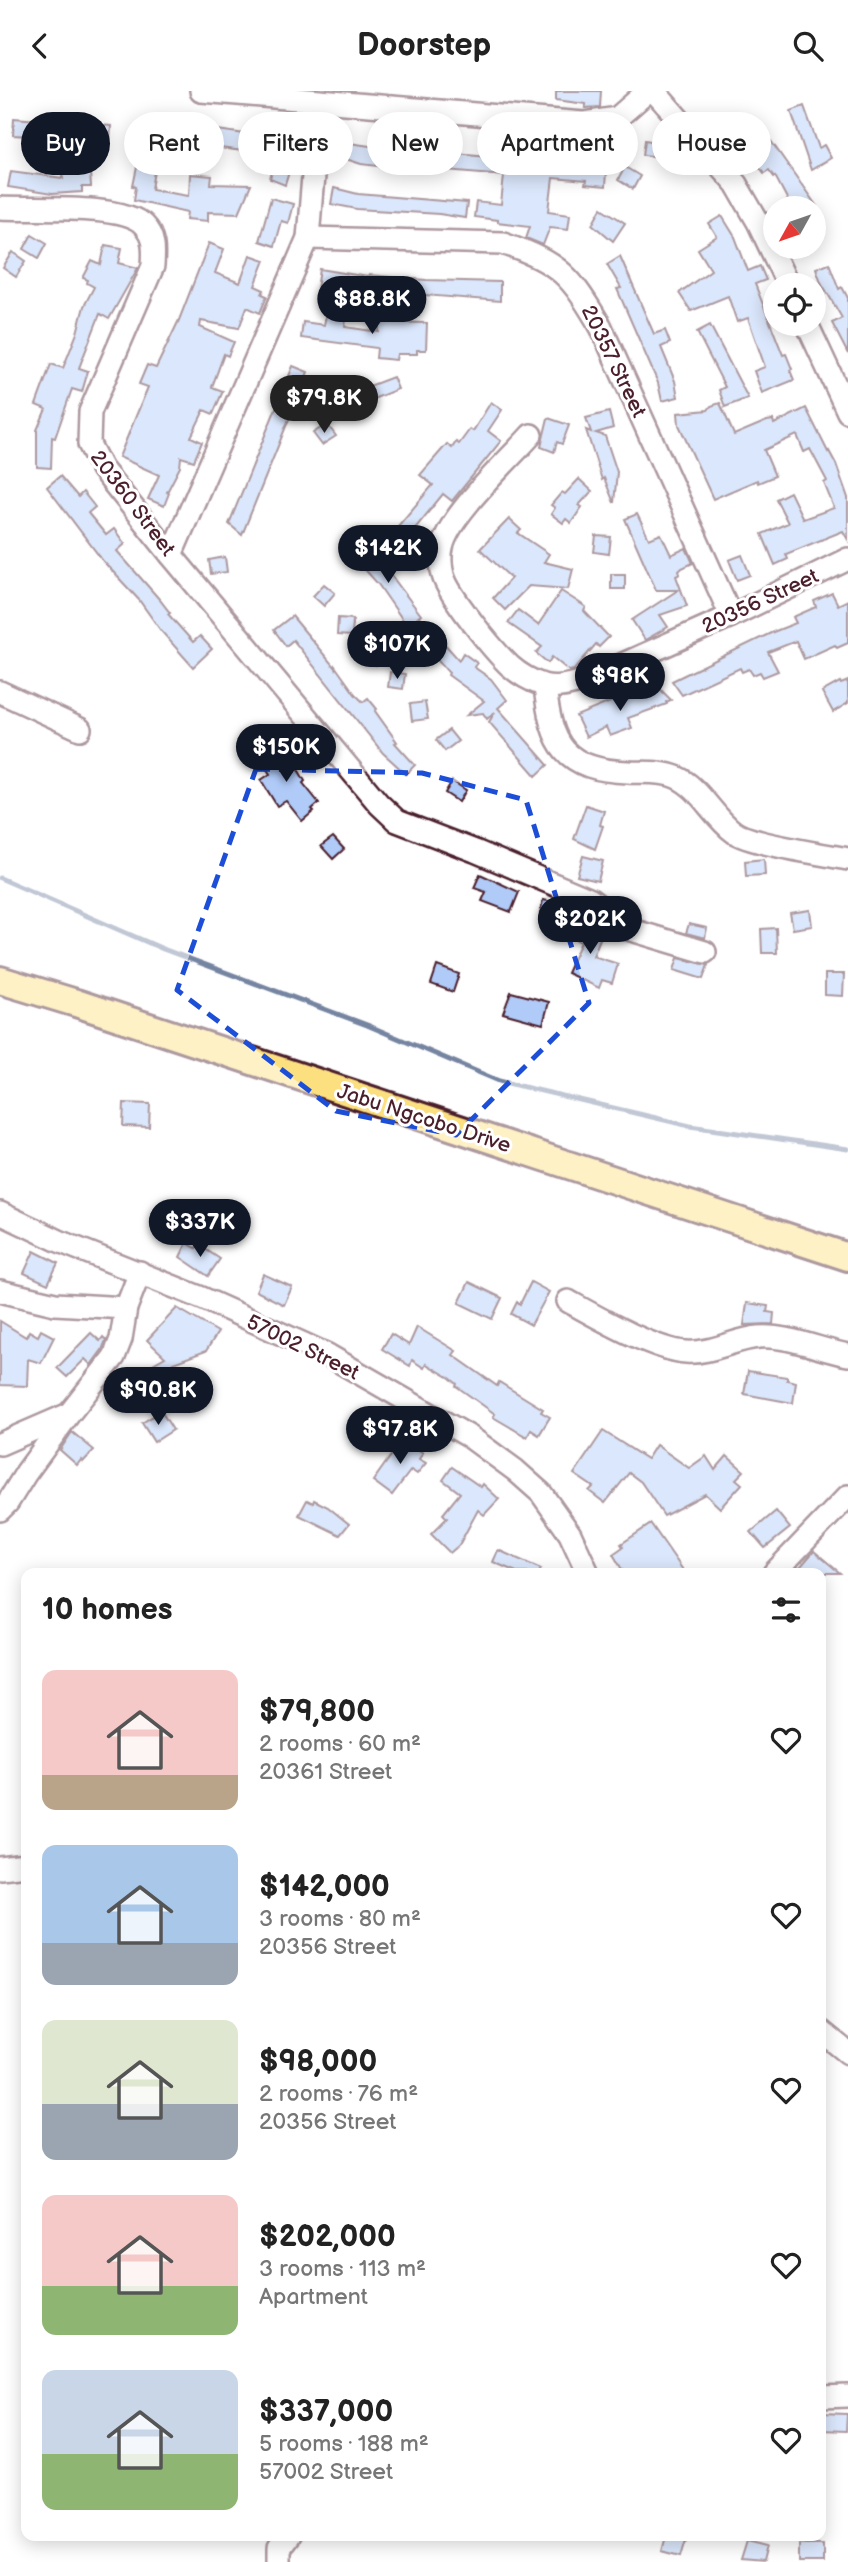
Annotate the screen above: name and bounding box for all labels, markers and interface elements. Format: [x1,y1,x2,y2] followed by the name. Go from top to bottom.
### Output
[357,26,491,65] text: Doorstep
[21,27,59,65] icon: back
[789,27,827,65] icon: search
[21,112,110,175] chip: Buy
[124,112,224,175] chip: Rent
[238,112,353,175] chip: Filters
[367,112,463,175] chip: New
[477,112,638,175] chip: Apartment
[652,112,771,175] chip: House
[763,196,826,259] north arrow
[763,196,826,336] map controls
[763,273,826,336] button: locate
[315,277,429,336] pin: $88.8K
[333,285,411,313] text: $88.8K
[576,301,652,422] street label: 20357 Street
[267,375,381,435] pin: $79.8K
[286,384,362,412] text: $79.8K
[85,446,181,561] street label: 20360 Street
[339,525,437,585] pin: $142K
[354,534,422,562] text: $142K
[698,563,823,639] street label: 20356 Street
[348,621,446,681] pin: $107K
[363,630,431,658] text: $107K
[579,653,661,713] pin: $98K
[591,662,649,690] text: $98K
[237,725,335,784] pin: $150K
[252,733,320,761] text: $150K
[541,897,639,956] pin: $202K
[554,905,626,933] text: $202K
[334,1079,514,1158] street label: Jabu Ngcobo Drive
[151,1199,249,1259] pin: $337K
[165,1208,235,1236] text: $337K
[242,1309,364,1386] street label: 57002 Street
[101,1367,215,1427] pin: $90.8K
[119,1376,197,1404] text: $90.8K
[343,1407,457,1466] pin: $97.8K
[362,1415,438,1443] text: $97.8K
[767,1591,805,1629] icon: filters
[42,1592,173,1628] text: 10 homes
[259,1694,375,1730] text: $79,800
[98,1698,182,1782] icon: home
[767,1721,805,1759] icon: heart
[259,1730,421,1758] text: 2 rooms · 60 m²
[259,1758,392,1786] text: 20361 Street
[259,1869,390,1905] text: $142,000
[98,1873,182,1957] icon: home
[767,1896,805,1934] icon: heart
[259,1905,421,1933] text: 3 rooms · 80 m²
[259,1933,396,1961] text: 20356 Street
[259,2044,377,2080] text: $98,000
[98,2048,182,2132] icon: home
[767,2071,805,2109] icon: heart
[259,2080,418,2108] text: 2 rooms · 76 m²
[259,2108,396,2136] text: 20356 Street
[259,2219,396,2255] text: $202,000
[98,2223,182,2307] icon: home
[767,2246,805,2284] icon: heart
[259,2255,426,2283] text: 3 rooms · 113 m²
[259,2283,368,2311] text: Apartment
[259,2394,393,2430] text: $337,000
[98,2398,182,2482] icon: home
[767,2421,805,2459] icon: heart
[259,2430,429,2458] text: 5 rooms · 188 m²
[259,2458,393,2486] text: 57002 Street

